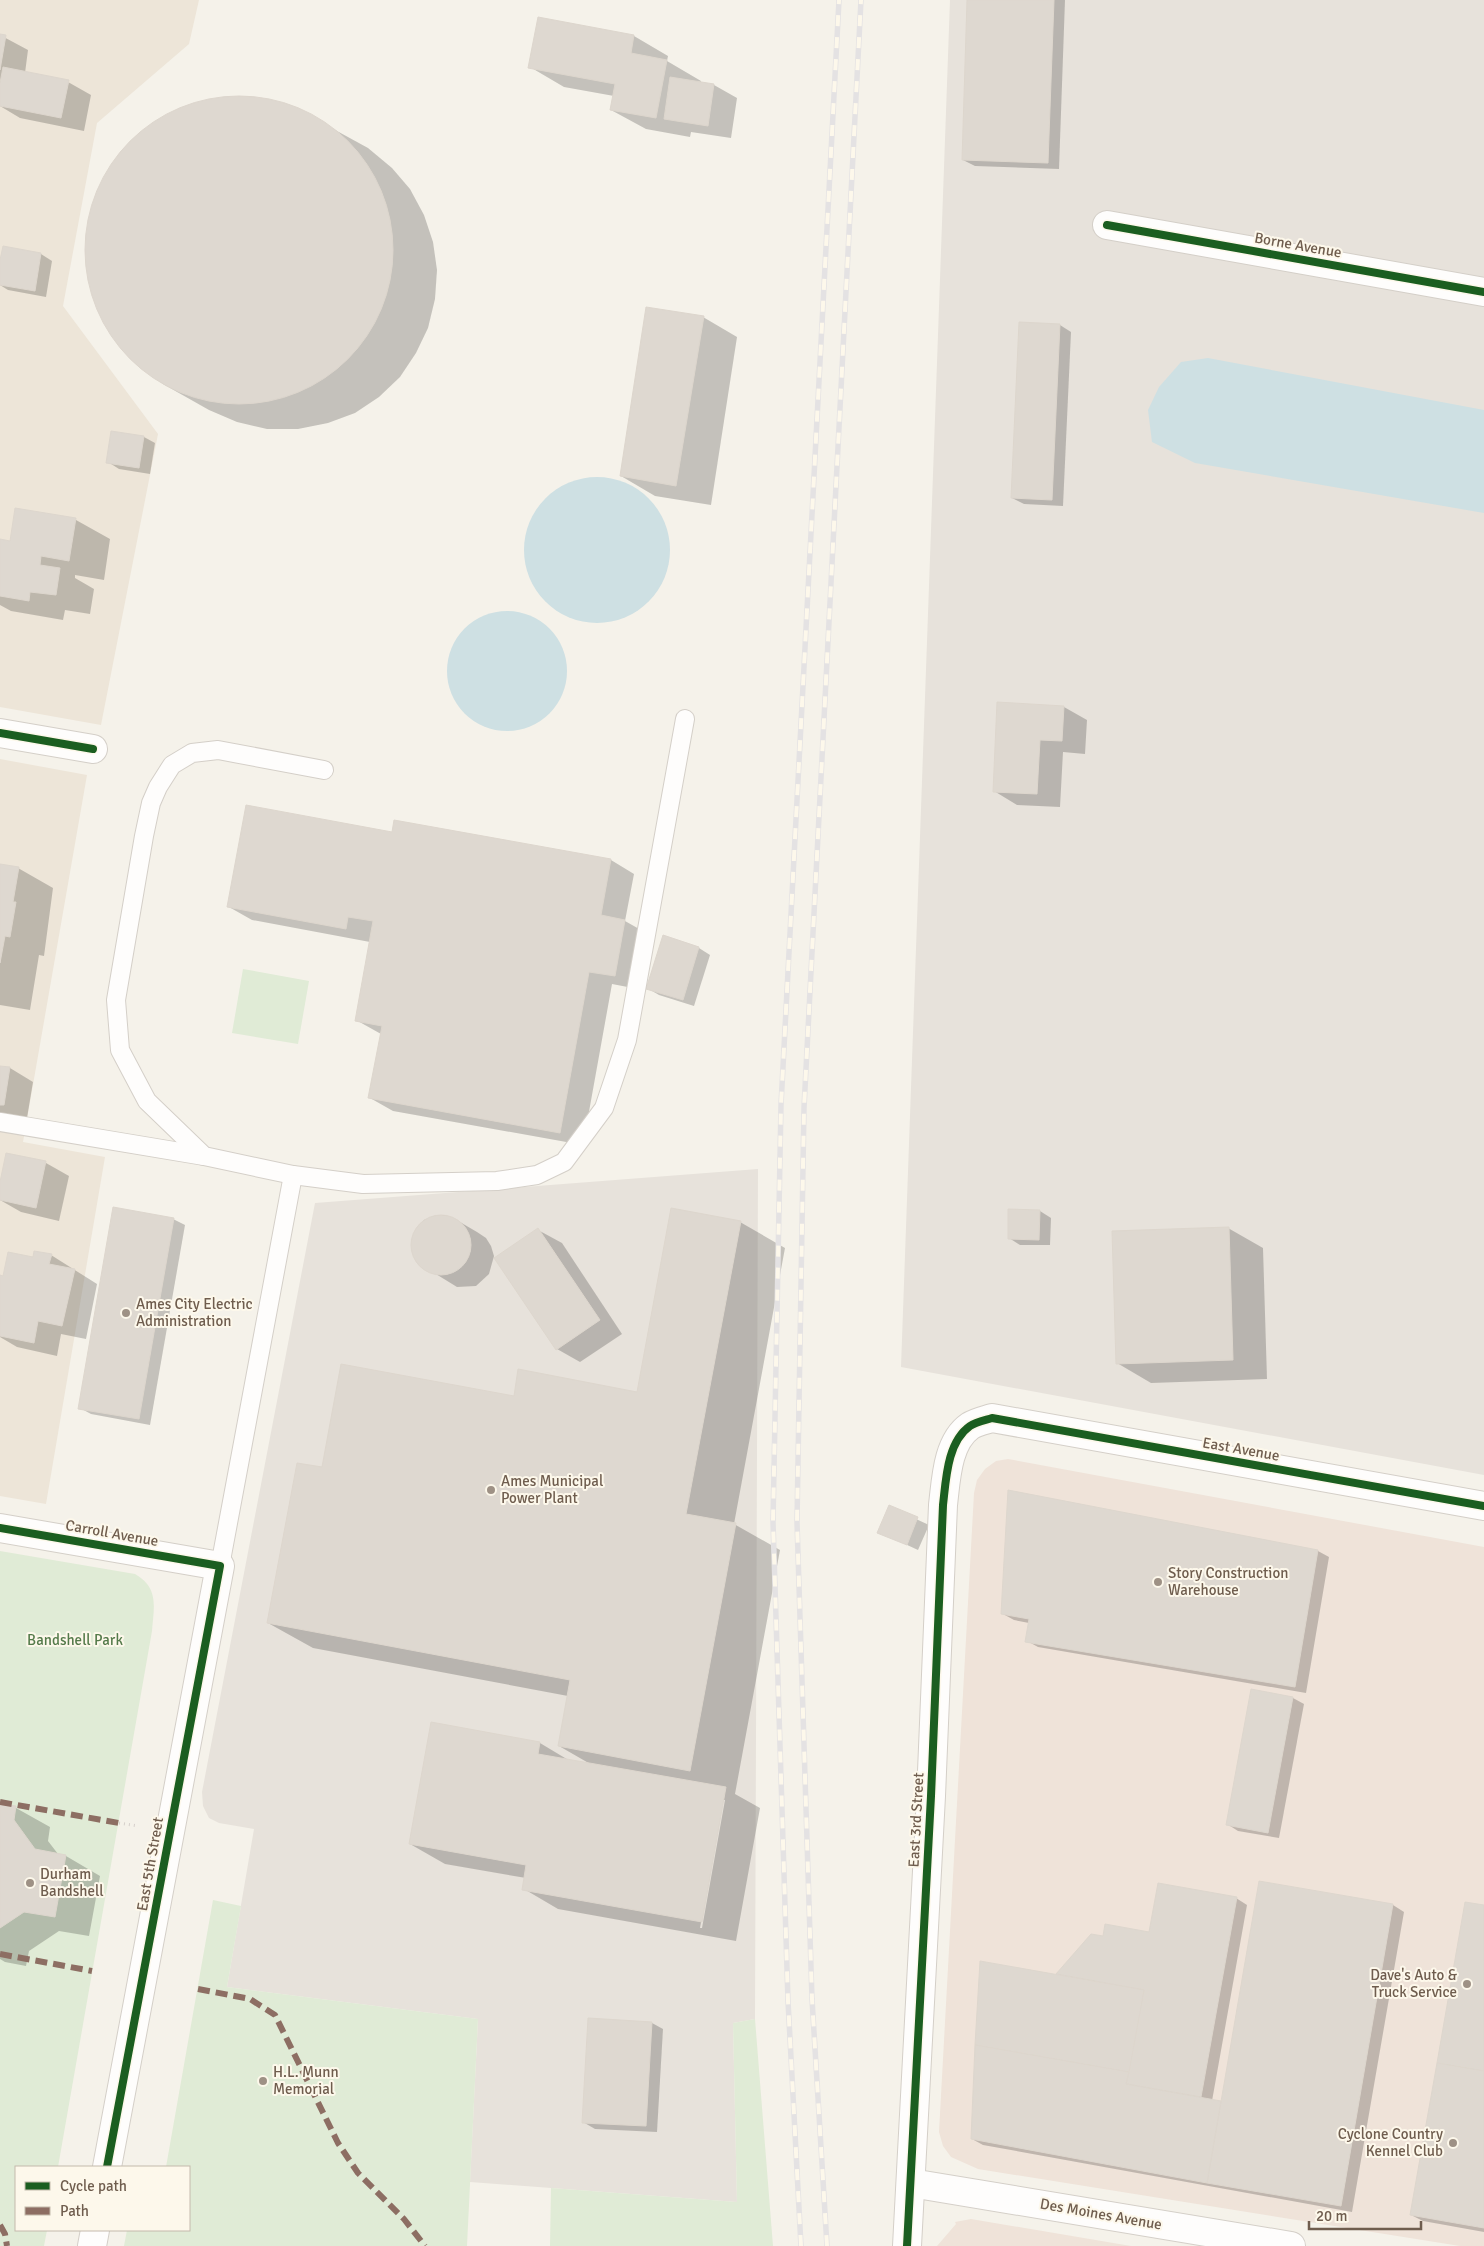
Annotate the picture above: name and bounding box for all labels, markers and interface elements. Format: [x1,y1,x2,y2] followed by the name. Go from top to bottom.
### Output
[1253,228,1343,262] street label: Borne Avenue
[136,1295,253,1330] place label: Ames City Electric Administration
[120,1307,132,1319] marker: Ames City Electric Administration
[1201,1433,1281,1465] street label: East Avenue
[501,1472,603,1507] place label: Ames Municipal Power Plant
[485,1484,497,1496] marker: Ames Municipal Power Plant
[64,1516,160,1550] street label: Carroll Avenue
[1168,1564,1288,1599] place label: Story Construction Warehouse
[1152,1576,1164,1588] marker: Story Construction Warehouse
[27,1631,123,1649] park label: Bandshell Park
[905,1772,927,1868] street label: East 3rd Street
[133,1816,167,1912] street label: East 5th Street
[40,1865,104,1900] place label: Durham Bandshell
[24,1877,36,1889] marker: Durham Bandshell
[1370,1966,1458,2001] place label: Dave's Auto & Truck Service
[1461,1978,1473,1990] marker: Dave's Auto & Truck Service
[273,2063,339,2098] place label: H.L. Munn Memorial
[257,2075,269,2087] marker: H.L. Munn Memorial
[1338,2125,1443,2160] place label: Cyclone Country Kennel Club
[1447,2137,1459,2149] marker: Cyclone Country Kennel Club
[15,2166,190,2231] legend
[60,2177,127,2195] text: Cycle path
[1039,2194,1163,2234] street label: Des Moines Avenue
[1309,2198,1422,2230] scale bar
[60,2202,89,2220] text: Path
[1316,2207,1347,2225] text: 20 m

